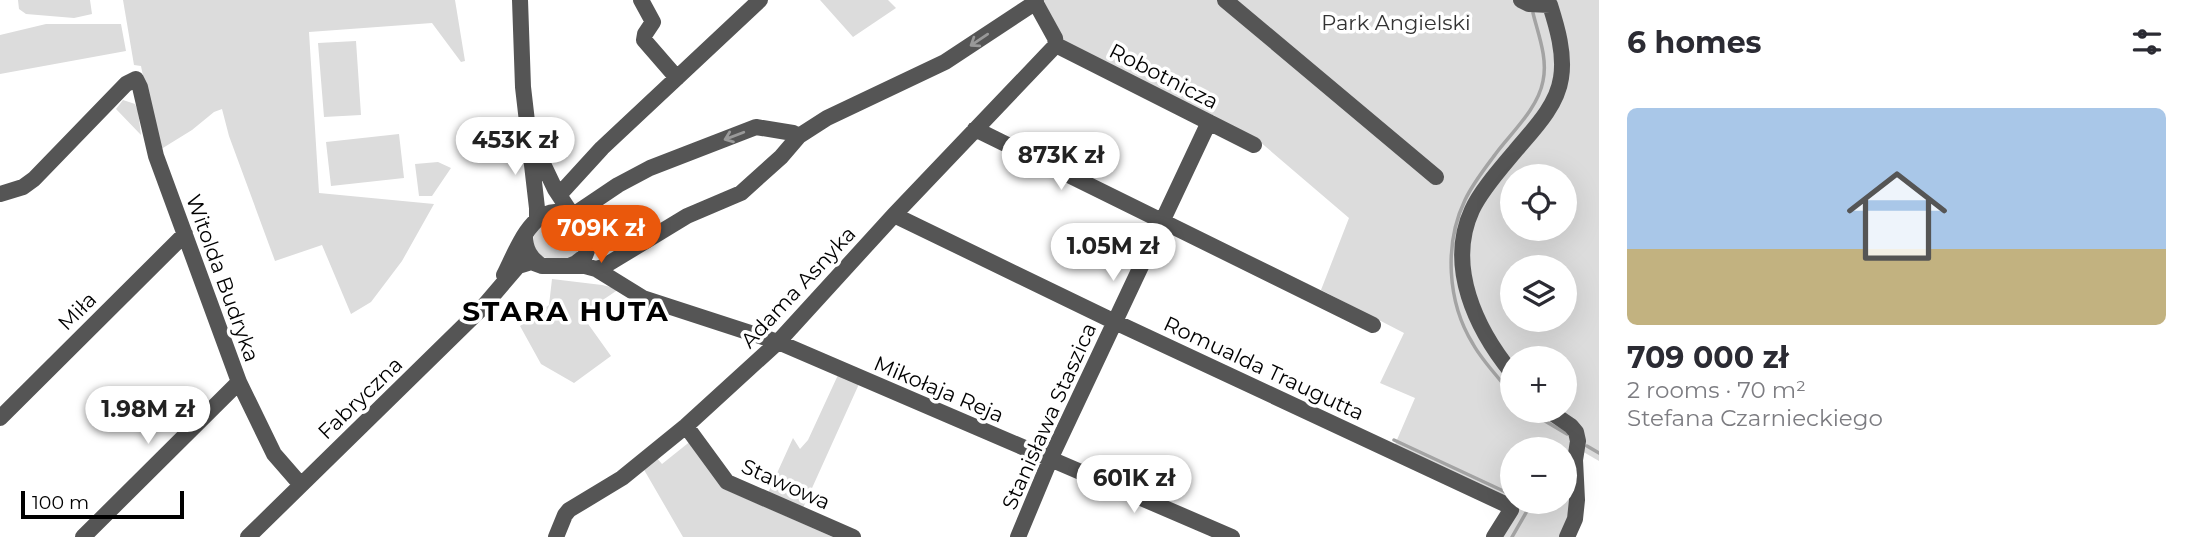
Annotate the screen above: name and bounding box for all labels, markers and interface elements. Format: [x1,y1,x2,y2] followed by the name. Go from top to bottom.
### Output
[1321,10,1471,35] park label: Park Angielski
[2128,23,2166,61] icon: filters
[1627,24,1762,61] text: 6 homes
[970,33,989,47] one-way arrow
[1105,38,1223,114] street label: Robotnicza
[450,118,580,177] pin: 453K zł
[472,126,558,154] text: 453K zł
[723,130,745,143] one-way arrow
[996,132,1126,192] pin: 873K zł
[1018,141,1104,169] text: 873K zł
[1834,153,1960,279] icon: home
[1500,164,1577,514] map controls
[1500,164,1577,241] button: locate
[181,191,265,365] street label: Witolda Budryka
[536,205,666,265] pin: 709K zł
[557,214,645,242] text: 709K zł
[735,221,861,353] street label: Adama Asnyka
[1041,224,1185,283] pin: 1.05M zł
[1067,232,1159,260] text: 1.05M zł
[1500,255,1577,332] button: layers
[53,287,101,335] street label: Miła
[462,294,670,328] district label: STARA HUTA
[1160,311,1368,425] street label: Romualda Traugutta
[997,319,1101,513] street label: Stanisława Staszica
[1627,339,1789,376] text: 709 000 zł
[1500,346,1577,423] button: +
[870,350,1008,428] street label: Mikołaja Reja
[313,352,407,444] street label: Fabryczna
[1627,376,1806,404] text: 2 rooms · 70 m²
[76,386,220,446] pin: 1.98M zł
[101,395,195,423] text: 1.98M zł
[1627,404,1883,432] text: Stefana Czarnieckiego
[1500,437,1577,514] button: −
[738,453,834,515] street label: Stawowa
[1069,456,1199,515] pin: 601K zł
[1093,464,1175,492] text: 601K zł
[21,488,184,520] scale bar
[32,491,89,514] text: 100 m

